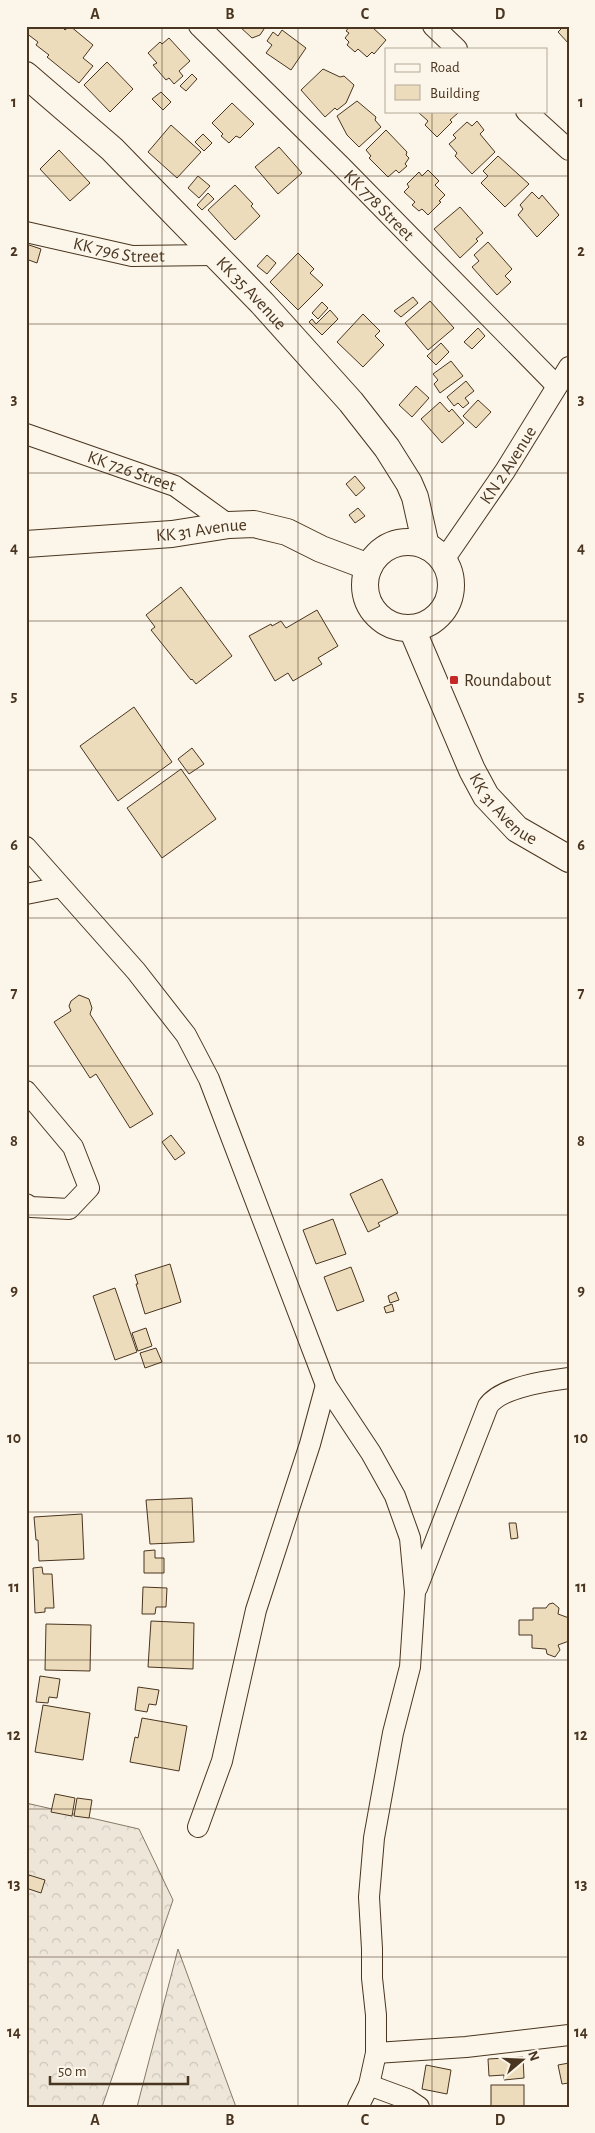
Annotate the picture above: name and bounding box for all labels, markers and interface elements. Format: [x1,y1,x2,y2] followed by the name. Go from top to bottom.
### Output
[90,6,100,22] text: A
[225,6,235,22] text: B
[361,6,370,22] text: C
[495,6,506,22] text: D
[385,48,548,112] legend
[430,60,460,75] text: Road
[430,86,480,101] text: Building
[11,94,17,110] text: 1
[578,94,584,110] text: 1
[340,167,417,245] street label: KK 778 Street
[71,235,165,266] street label: KK 796 Street
[10,243,18,259] text: 2
[577,243,585,259] text: 2
[212,254,289,334] street label: KK 35 Avenue
[11,391,18,407] text: 3
[578,391,585,407] text: 3
[477,423,540,508] street label: KN 2 Avenue
[85,448,178,496] street label: KK 726 Street
[155,516,247,545] street label: KK 31 Avenue
[10,540,18,556] text: 4
[577,540,585,556] text: 4
[464,672,551,690] place label: Roundabout
[448,674,460,686] marker: Roundabout
[11,688,18,704] text: 5
[578,688,585,704] text: 5
[465,770,540,849] street label: KK 31 Avenue
[10,837,18,853] text: 6
[577,837,585,853] text: 6
[11,985,18,1001] text: 7
[578,985,585,1001] text: 7
[10,1133,18,1149] text: 8
[577,1133,585,1149] text: 8
[10,1282,18,1298] text: 9
[577,1282,585,1298] text: 9
[7,1430,21,1446] text: 10
[574,1430,588,1446] text: 10
[8,1579,20,1595] text: 11
[575,1579,587,1595] text: 11
[7,1727,21,1743] text: 12
[574,1727,588,1743] text: 12
[8,1876,20,1892] text: 13
[575,1876,587,1892] text: 13
[7,2024,21,2040] text: 14
[574,2024,588,2040] text: 14
[498,2036,548,2086] north arrow
[525,2049,542,2063] text: N
[50,2053,188,2085] scale bar
[58,2064,87,2079] text: 50 m
[90,2112,100,2128] text: A
[225,2112,235,2128] text: B
[361,2112,370,2128] text: C
[495,2112,506,2128] text: D

